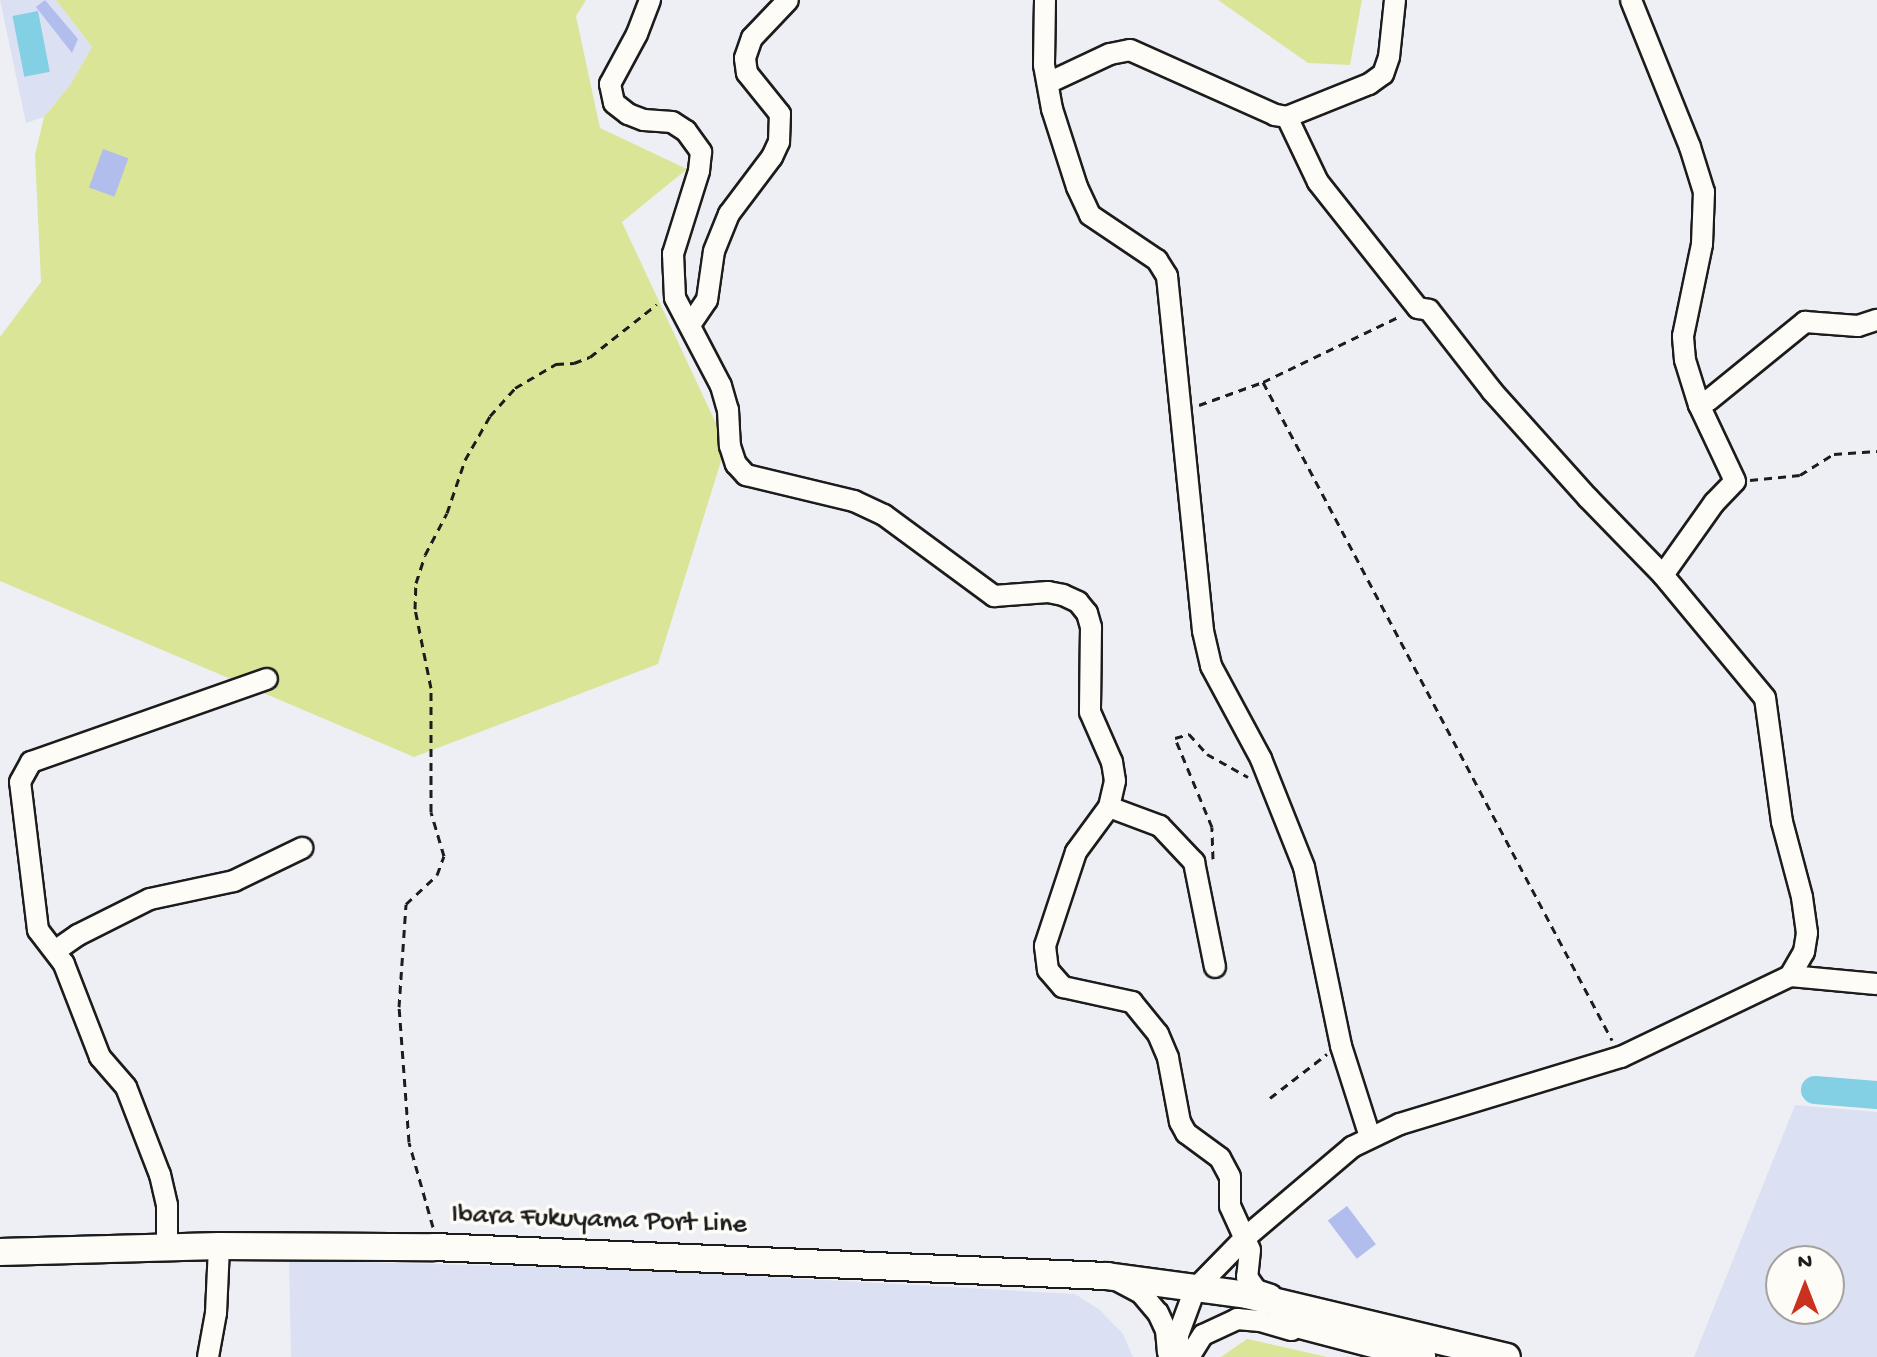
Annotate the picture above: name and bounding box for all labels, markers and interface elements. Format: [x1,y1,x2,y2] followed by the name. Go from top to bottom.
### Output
[451,1199,747,1243] street label: Ibara Fukuyama Port Line
[1765,1245,1845,1325] north arrow
[1798,1250,1812,1276] text: N

